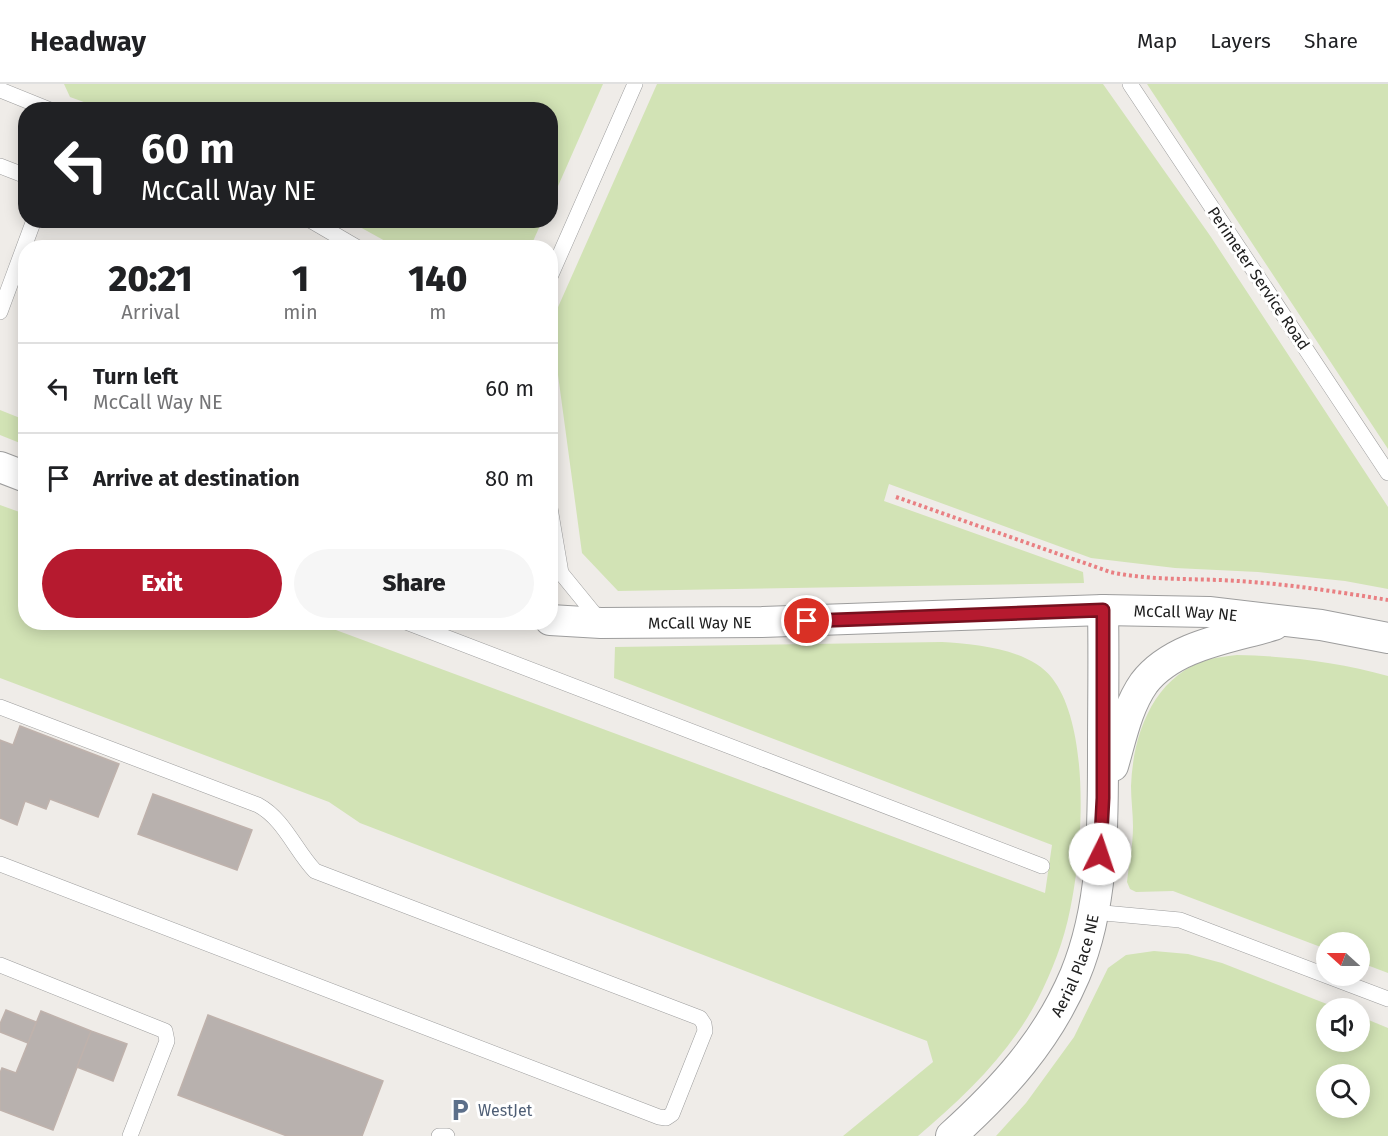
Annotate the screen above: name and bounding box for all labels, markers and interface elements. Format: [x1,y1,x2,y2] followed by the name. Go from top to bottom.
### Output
[30,25,146,58] text: Headway
[1137,28,1177,54] text: Map
[1210,28,1271,54] text: Layers
[1304,28,1358,54] text: Share
[141,124,235,174] text: 60 m
[42,126,120,204] icon: left
[141,175,316,207] text: McCall Way NE
[1204,203,1314,353] street label: Perimeter Service Road
[109,257,193,301] text: 20:21
[292,257,309,301] text: 1
[408,257,467,301] text: 140
[121,300,180,324] text: Arrival
[283,300,318,324] text: min
[429,300,446,324] text: m
[93,363,178,390] text: Turn left
[42,372,75,405] icon: left
[485,375,534,402] text: 60 m
[93,390,223,414] text: McCall Way NE
[42,462,75,495] icon: arrive
[93,465,300,492] text: Arrive at destination
[485,465,534,492] text: 80 m
[42,549,282,618] button: Exit
[294,549,534,618] button: Share
[781,595,832,646] pin
[1134,602,1239,625] street label: McCall Way NE
[790,604,823,637] icon: arrive
[648,613,752,633] street label: McCall Way NE
[1068,822,1132,886] position arrow
[1047,913,1103,1020] street label: Aerial Place NE
[1316,932,1370,986] north arrow
[1316,932,1370,1118] map controls
[1316,998,1370,1052] button: sound
[1316,1064,1370,1118] button: search
[447,1097,473,1123] parking icon: WestJet
[478,1101,533,1120] place label: WestJet

